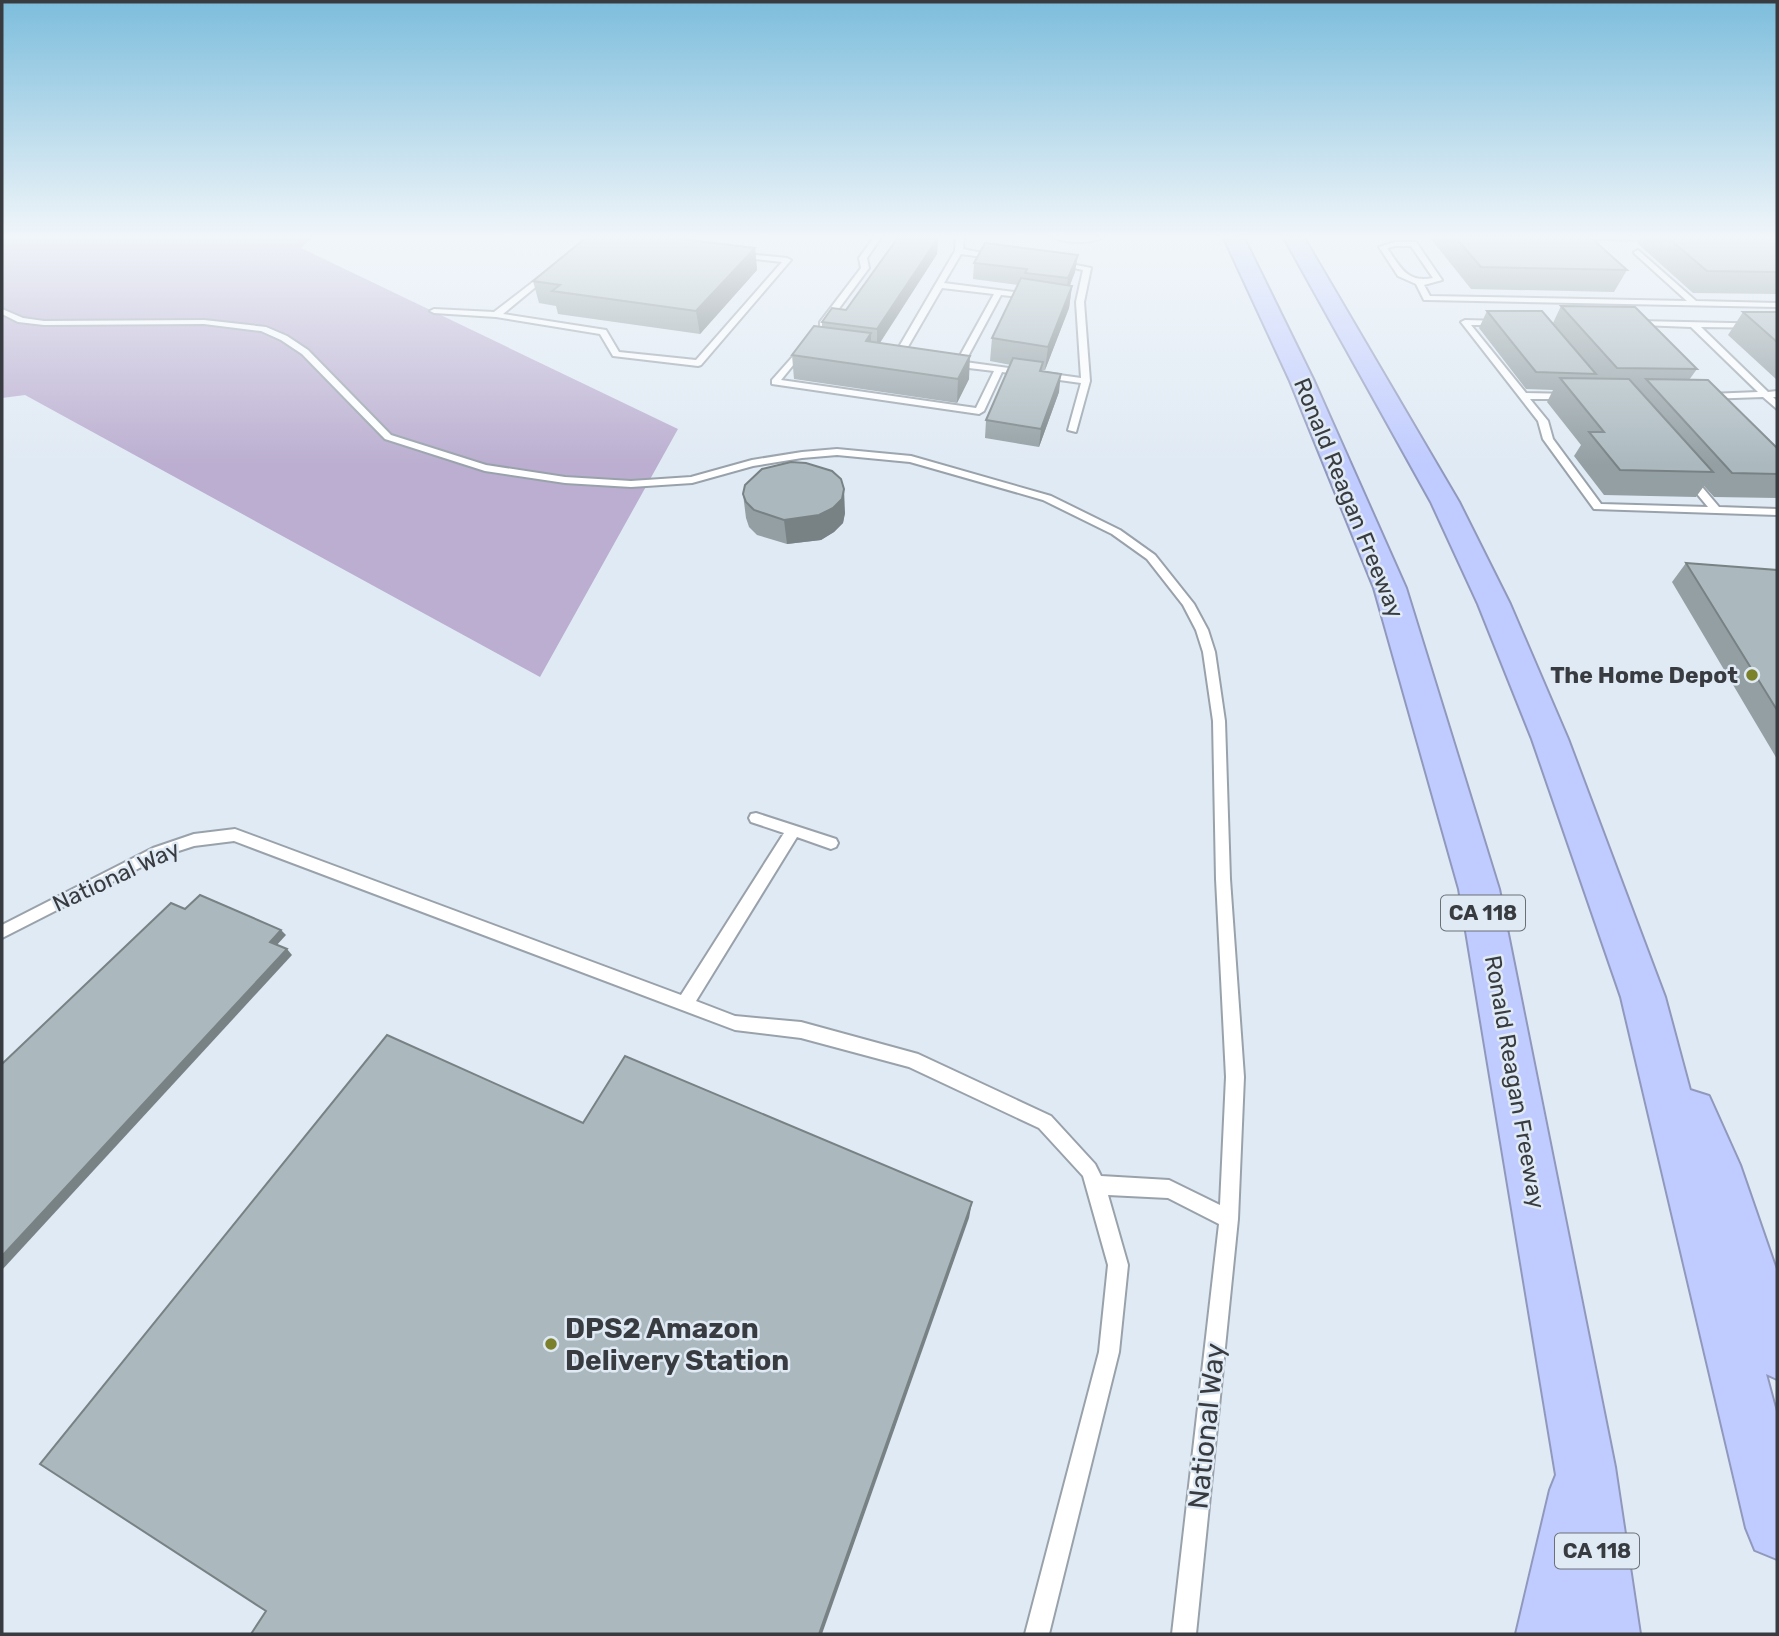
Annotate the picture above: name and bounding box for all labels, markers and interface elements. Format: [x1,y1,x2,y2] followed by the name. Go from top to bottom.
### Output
[1288,374,1410,622] street label: Ronald Reagan Freeway
[1550,661,1738,689] place label: The Home Depot
[1744,667,1760,683] marker: The Home Depot
[48,834,184,918] street label: National Way
[1441,895,1525,930] road number: CA 118
[1479,953,1551,1211] street label: Ronald Reagan Freeway
[565,1312,789,1377] place label: DPS2 Amazon Delivery Station
[543,1336,559,1352] marker: DPS2 Amazon Delivery Station
[1181,1341,1232,1511] street label: National Way
[1555,1534,1639,1568] road number: CA 118

